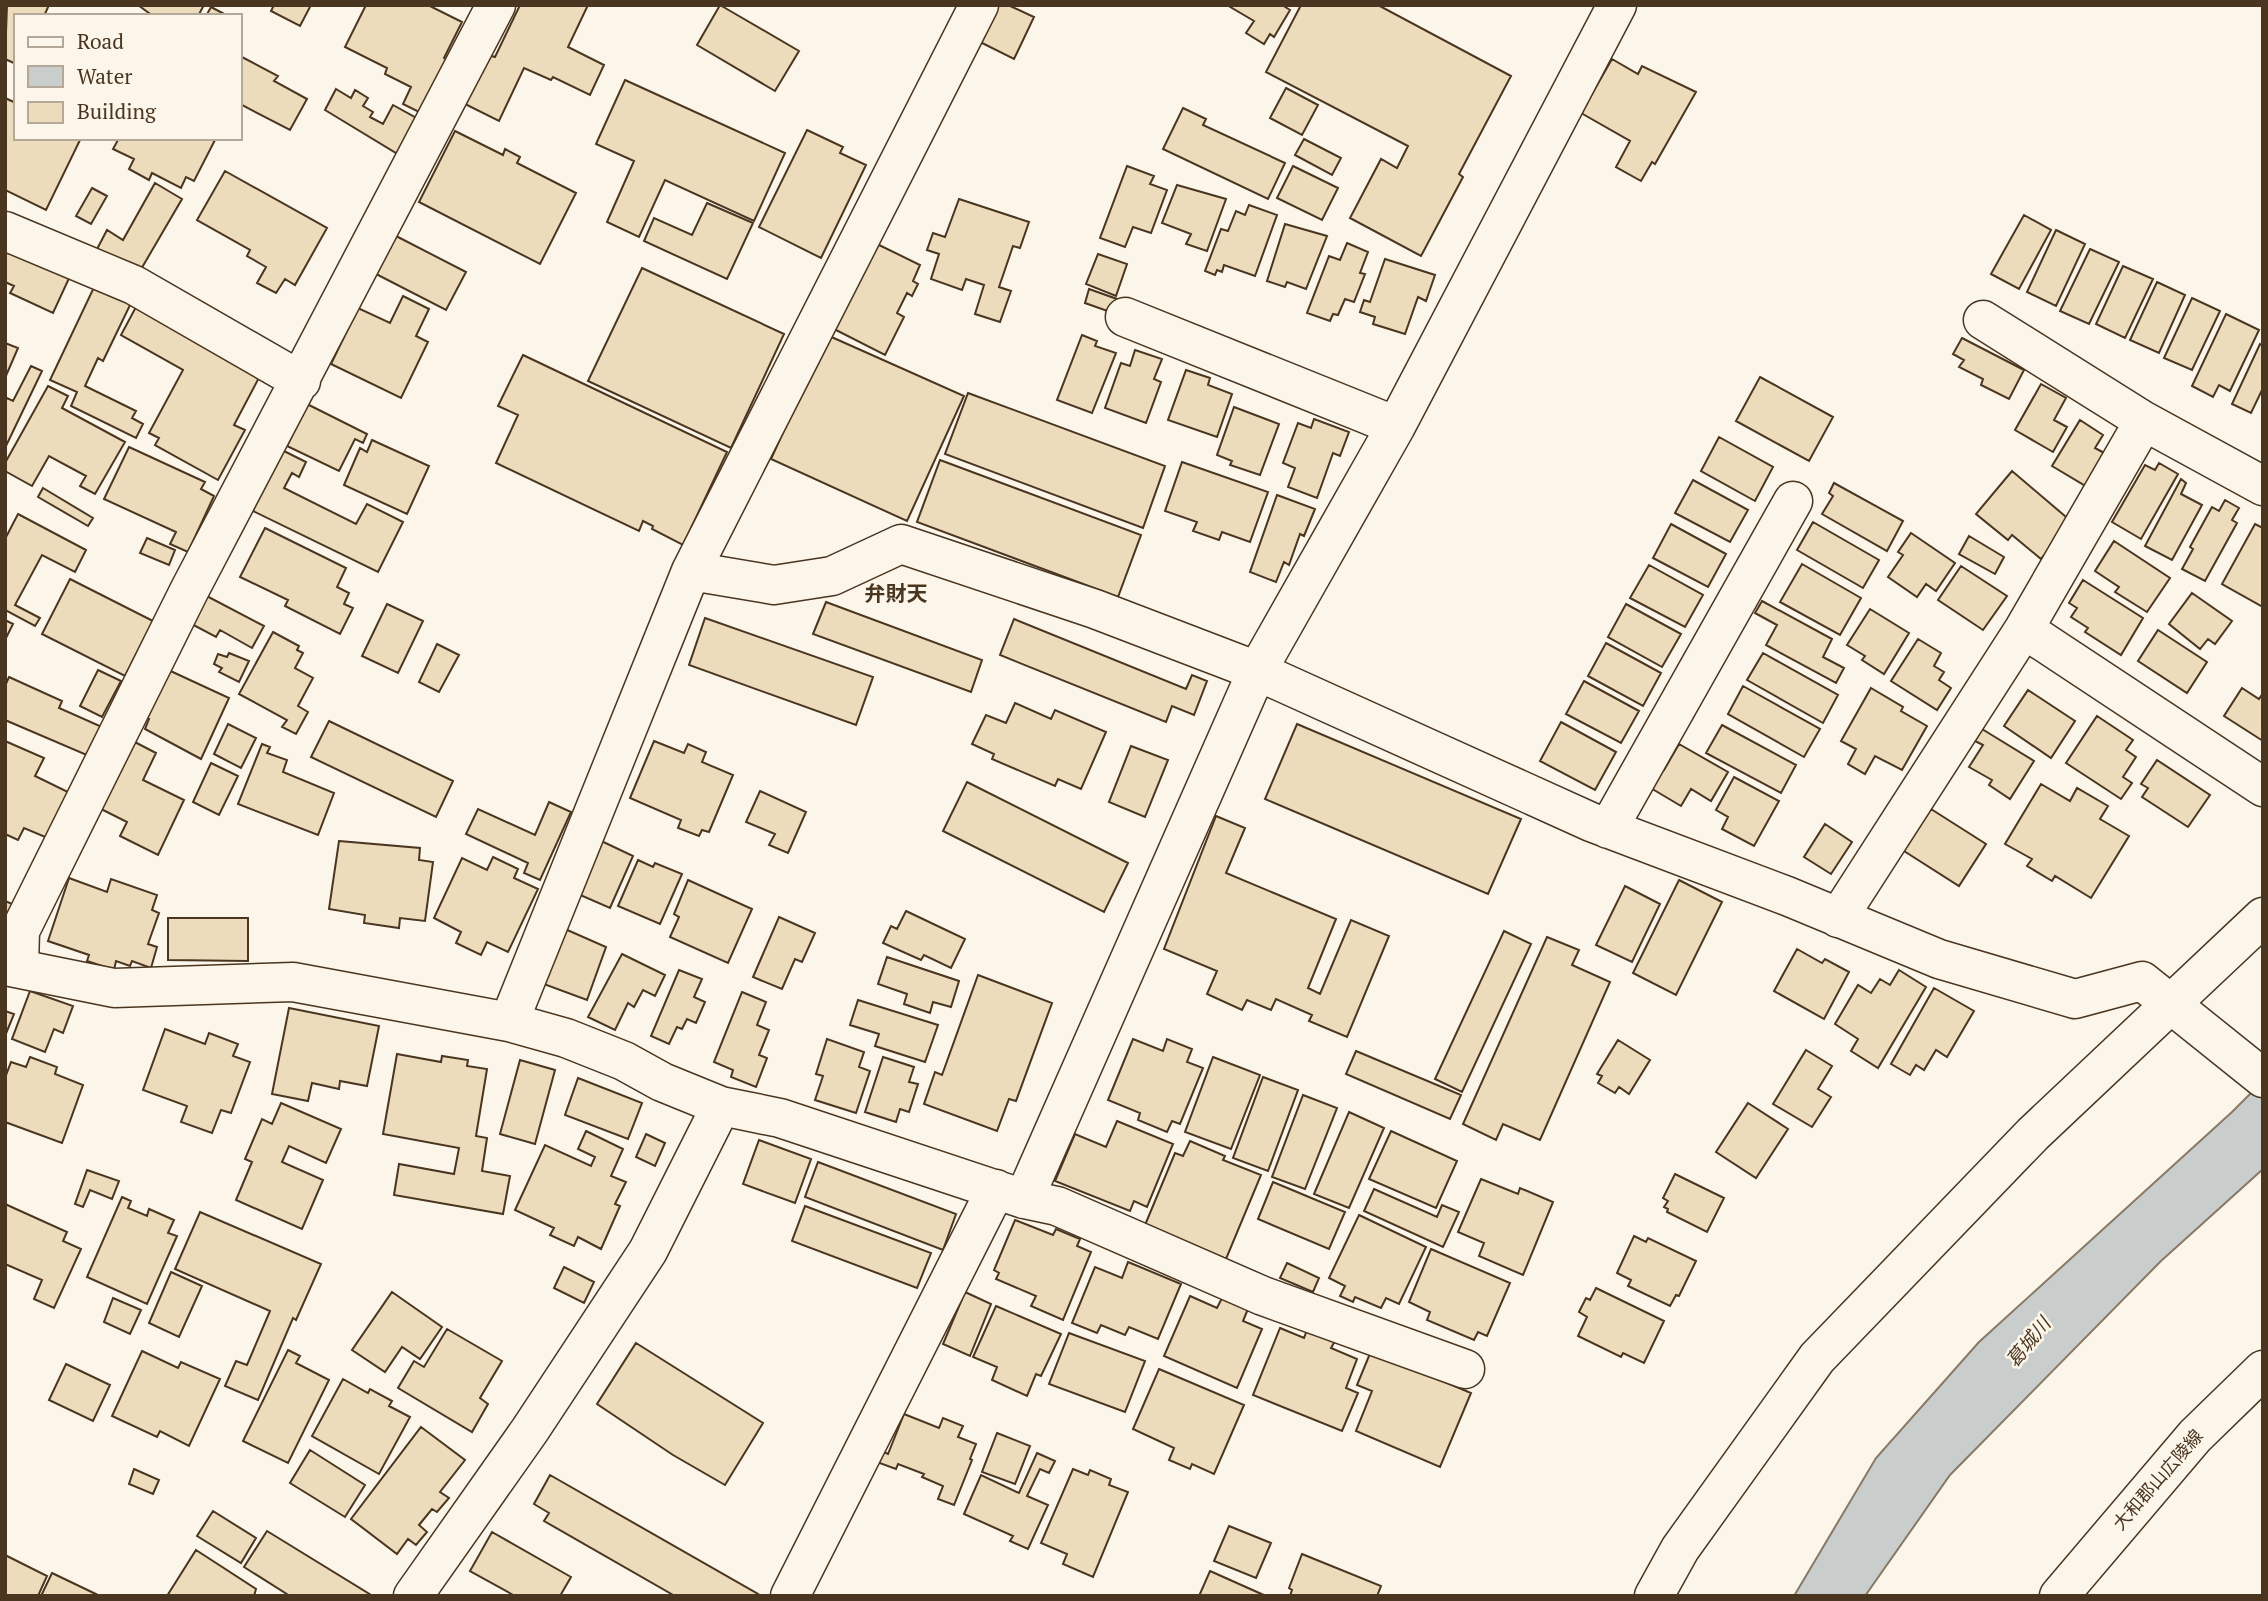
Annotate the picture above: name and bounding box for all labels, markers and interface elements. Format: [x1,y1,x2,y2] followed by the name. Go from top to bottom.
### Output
[14,14,242,140] legend
[77,27,124,55] text: Road
[77,62,132,90] text: Water
[77,97,157,125] text: Building
[865,579,928,607] district label: 弁財天
[2000,1310,2057,1372] water label: 葛城川
[2107,1424,2208,1535] street label: 大和郡山広陵線

